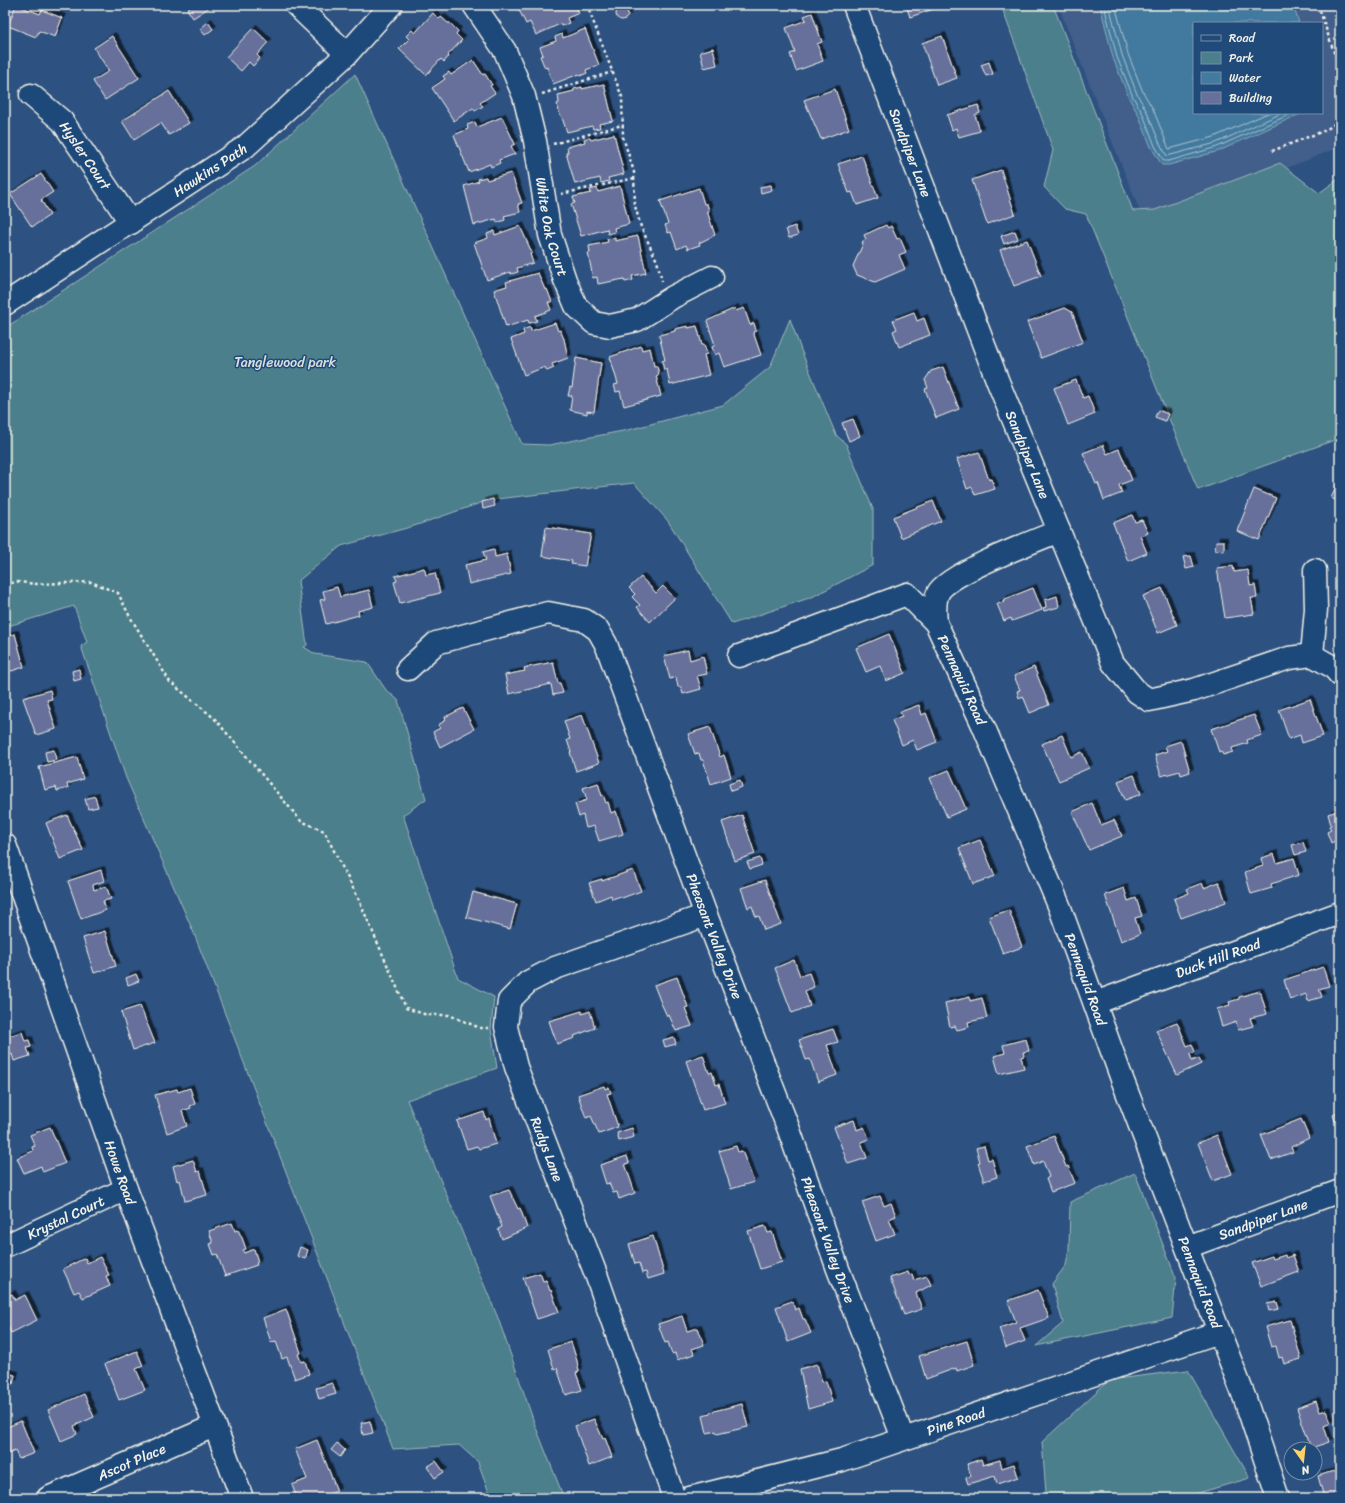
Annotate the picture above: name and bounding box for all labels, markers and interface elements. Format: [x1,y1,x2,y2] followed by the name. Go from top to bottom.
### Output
[1193,22,1323,114] legend
[1229,27,1256,49] text: Road
[1229,47,1254,69] text: Park
[1229,67,1262,89] text: Water
[1229,87,1272,109] text: Building
[881,104,938,201] street label: Sandpiper Lane
[52,116,118,197] street label: Hysler Court
[168,137,253,204] street label: Hawkins Path
[528,175,575,280] street label: White Oak Court
[234,350,336,375] park label: Tanglewood park
[998,407,1057,503] street label: Sandpiper Lane
[930,631,994,731] street label: Pennaquid Road
[679,870,749,1003] street label: Pheasant Valley Drive
[1057,929,1114,1031] street label: Pennaquid Road
[1172,931,1266,985] street label: Duck Hill Road
[523,1113,570,1186] street label: Rudys Lane
[97,1137,143,1210] street label: Howe Road
[793,1173,862,1307] street label: Pheasant Valley Drive
[23,1189,109,1247] street label: Krystal Court
[1215,1192,1312,1248] street label: Sandpiper Lane
[1171,1233,1229,1334] street label: Pennaquid Road
[923,1400,990,1443] street label: Pine Road
[93,1436,170,1489] street label: Ascot Place
[1283,1441,1323,1481] north arrow
[1299,1460,1313,1480] text: N

